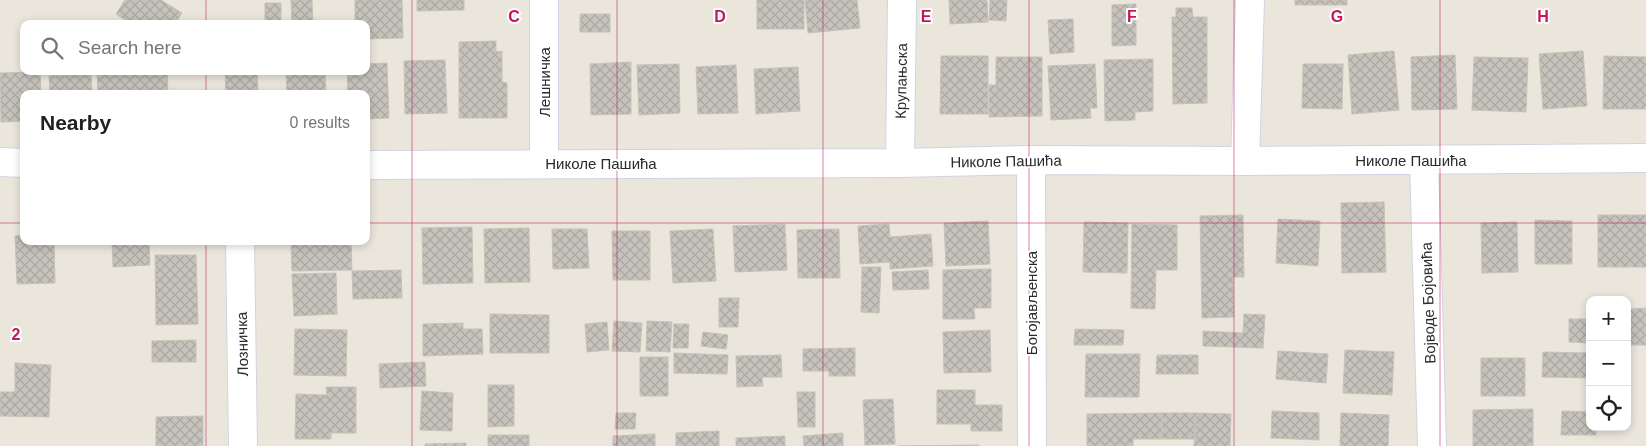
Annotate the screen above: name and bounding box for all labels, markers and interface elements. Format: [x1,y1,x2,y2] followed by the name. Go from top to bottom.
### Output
[508,8,520,25] text: C
[714,8,726,25] text: D
[921,8,932,25] text: E
[1127,8,1137,25] text: F
[1331,8,1343,25] text: G
[1537,8,1549,25] text: H
[20,20,370,75] search box
[38,34,66,62] icon: search
[78,37,182,58] text: Search here
[892,42,910,119] street label: Крупањска
[536,46,553,117] street label: Лешничка
[40,111,111,134] text: Nearby
[290,114,350,131] text: 0 results
[950,152,1063,170] street label: Николе Пашића
[1355,152,1467,169] street label: Николе Пашића
[545,155,657,172] street label: Николе Пашића
[1417,241,1439,364] street label: Војводе Бојовића
[1023,250,1040,355] street label: Богојављенска
[1586,296,1631,431] map controls
[1586,296,1631,341] button: +
[233,311,251,376] street label: Лозничка
[12,326,21,343] text: 2
[1586,341,1631,386] button: −
[1586,386,1631,431] button: locate

